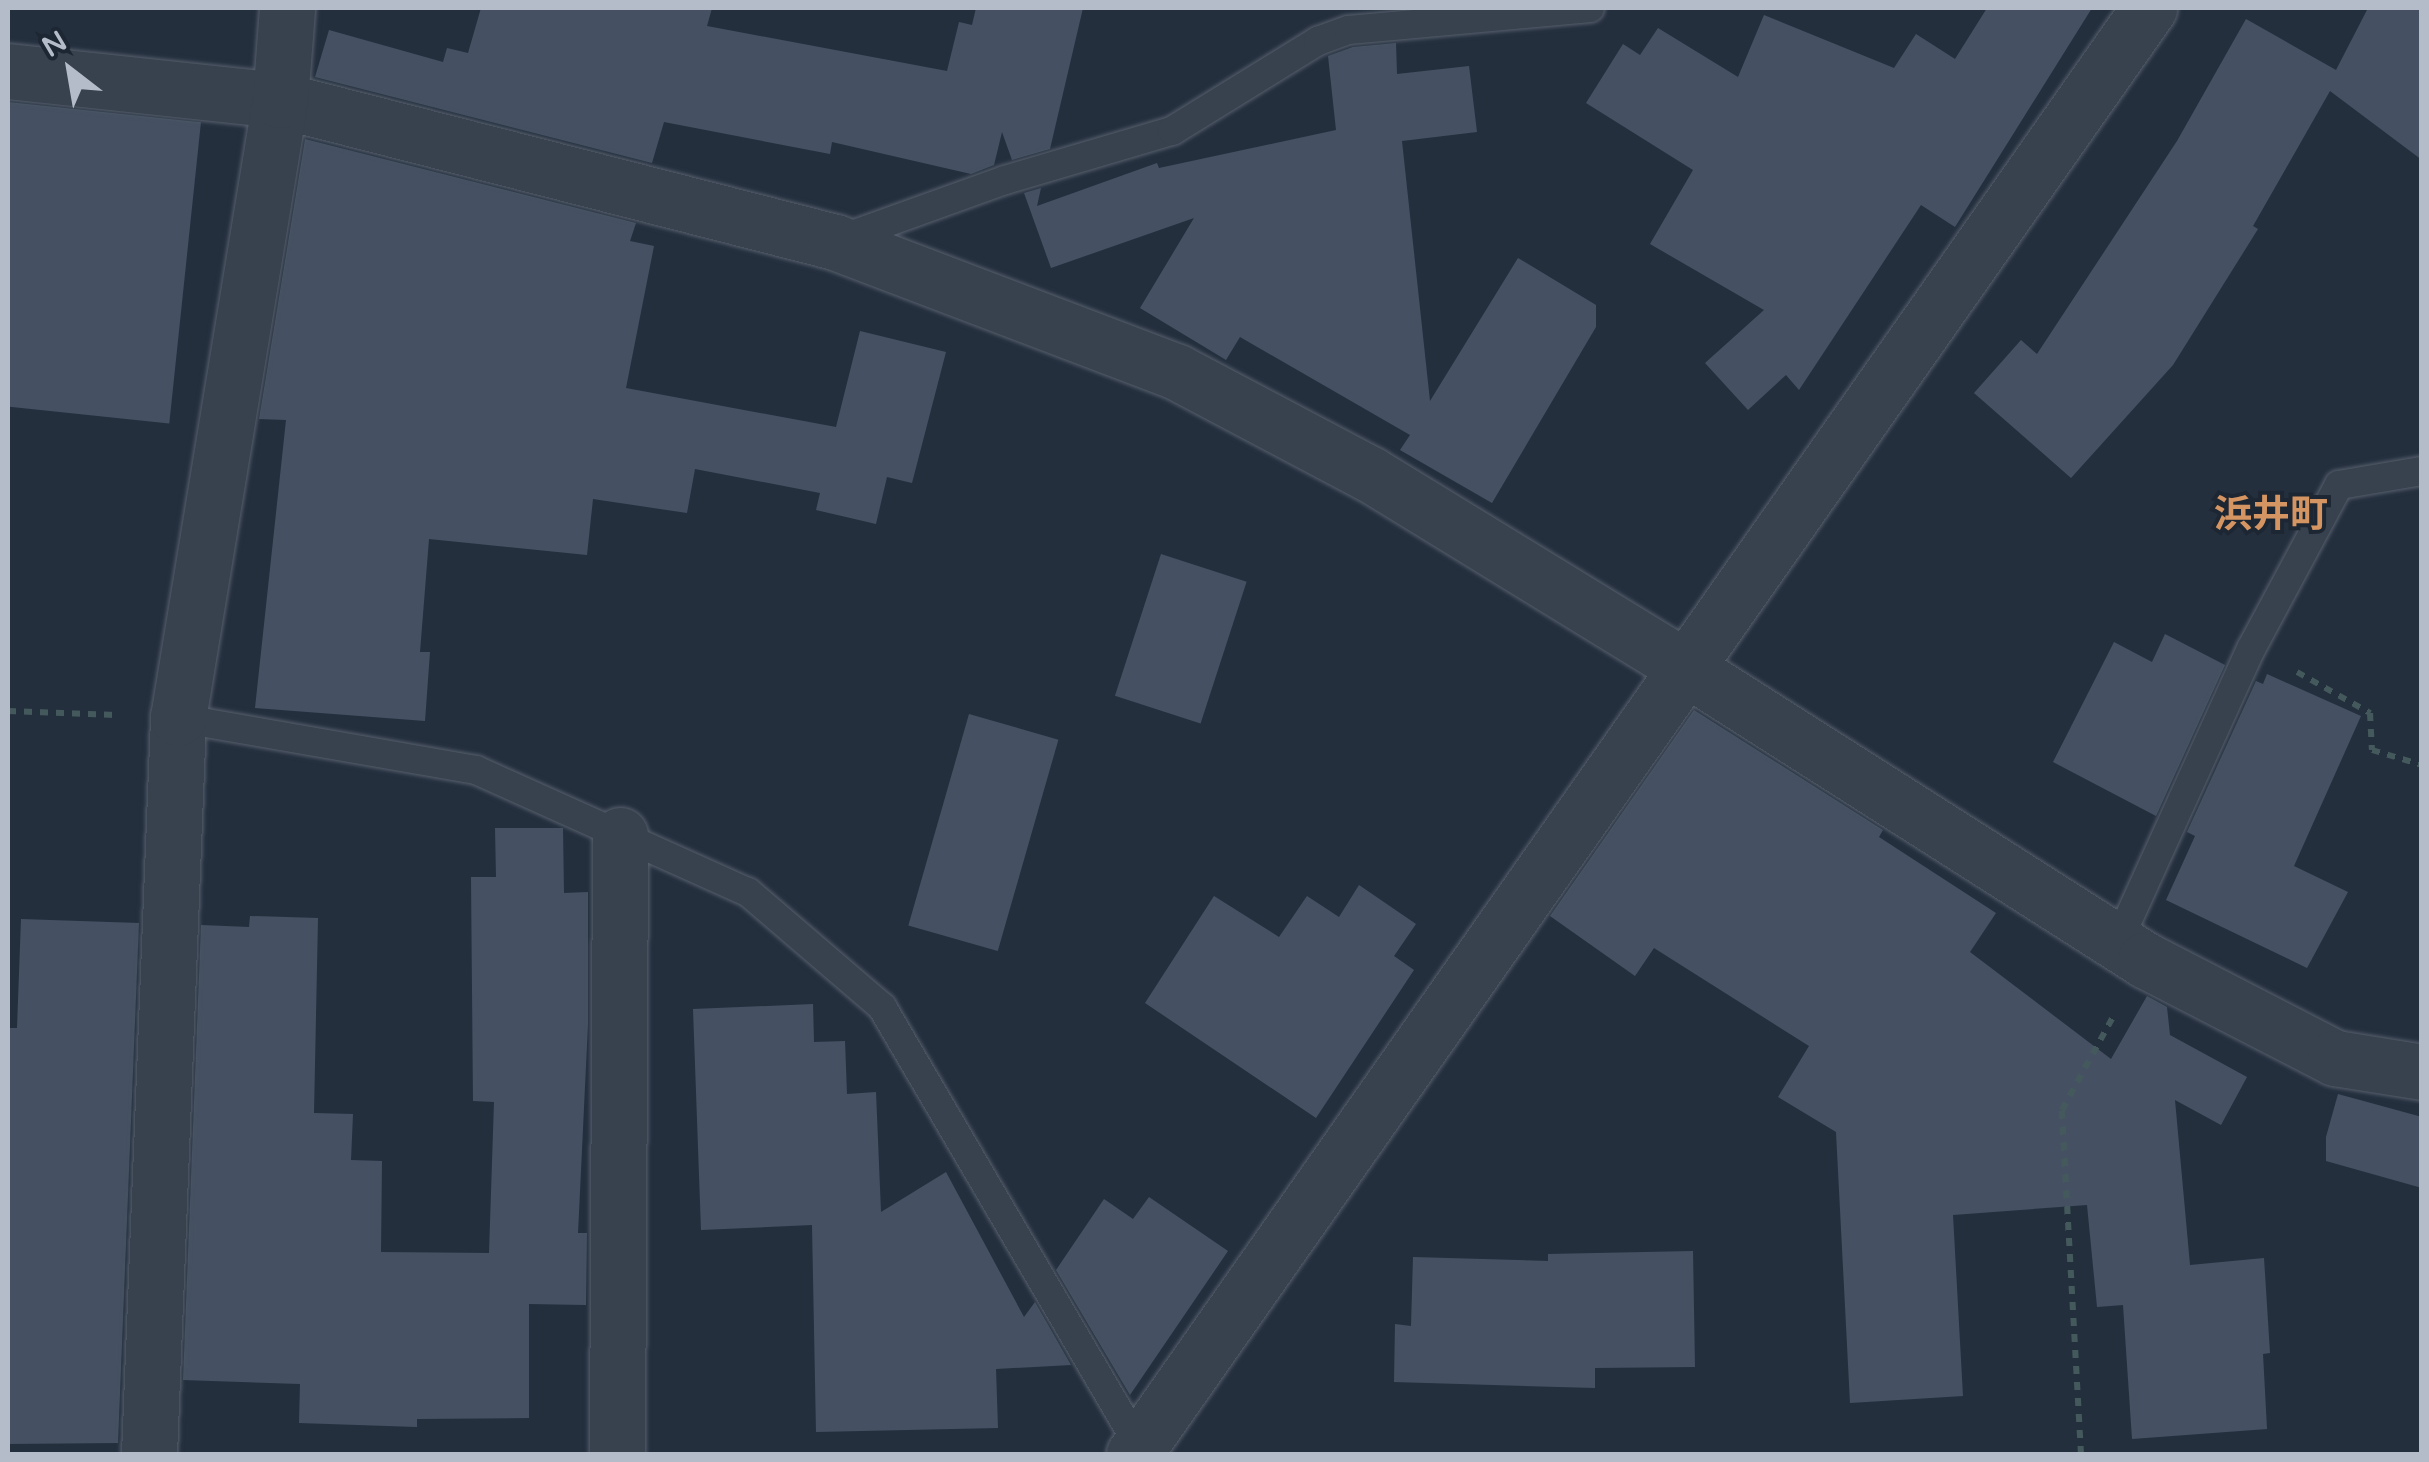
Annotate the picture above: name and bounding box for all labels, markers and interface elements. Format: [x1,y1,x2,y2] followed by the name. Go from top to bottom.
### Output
[20,20,120,120] north arrow
[36,24,73,65] text: N
[2214,493,2328,539] district label: 浜井町

